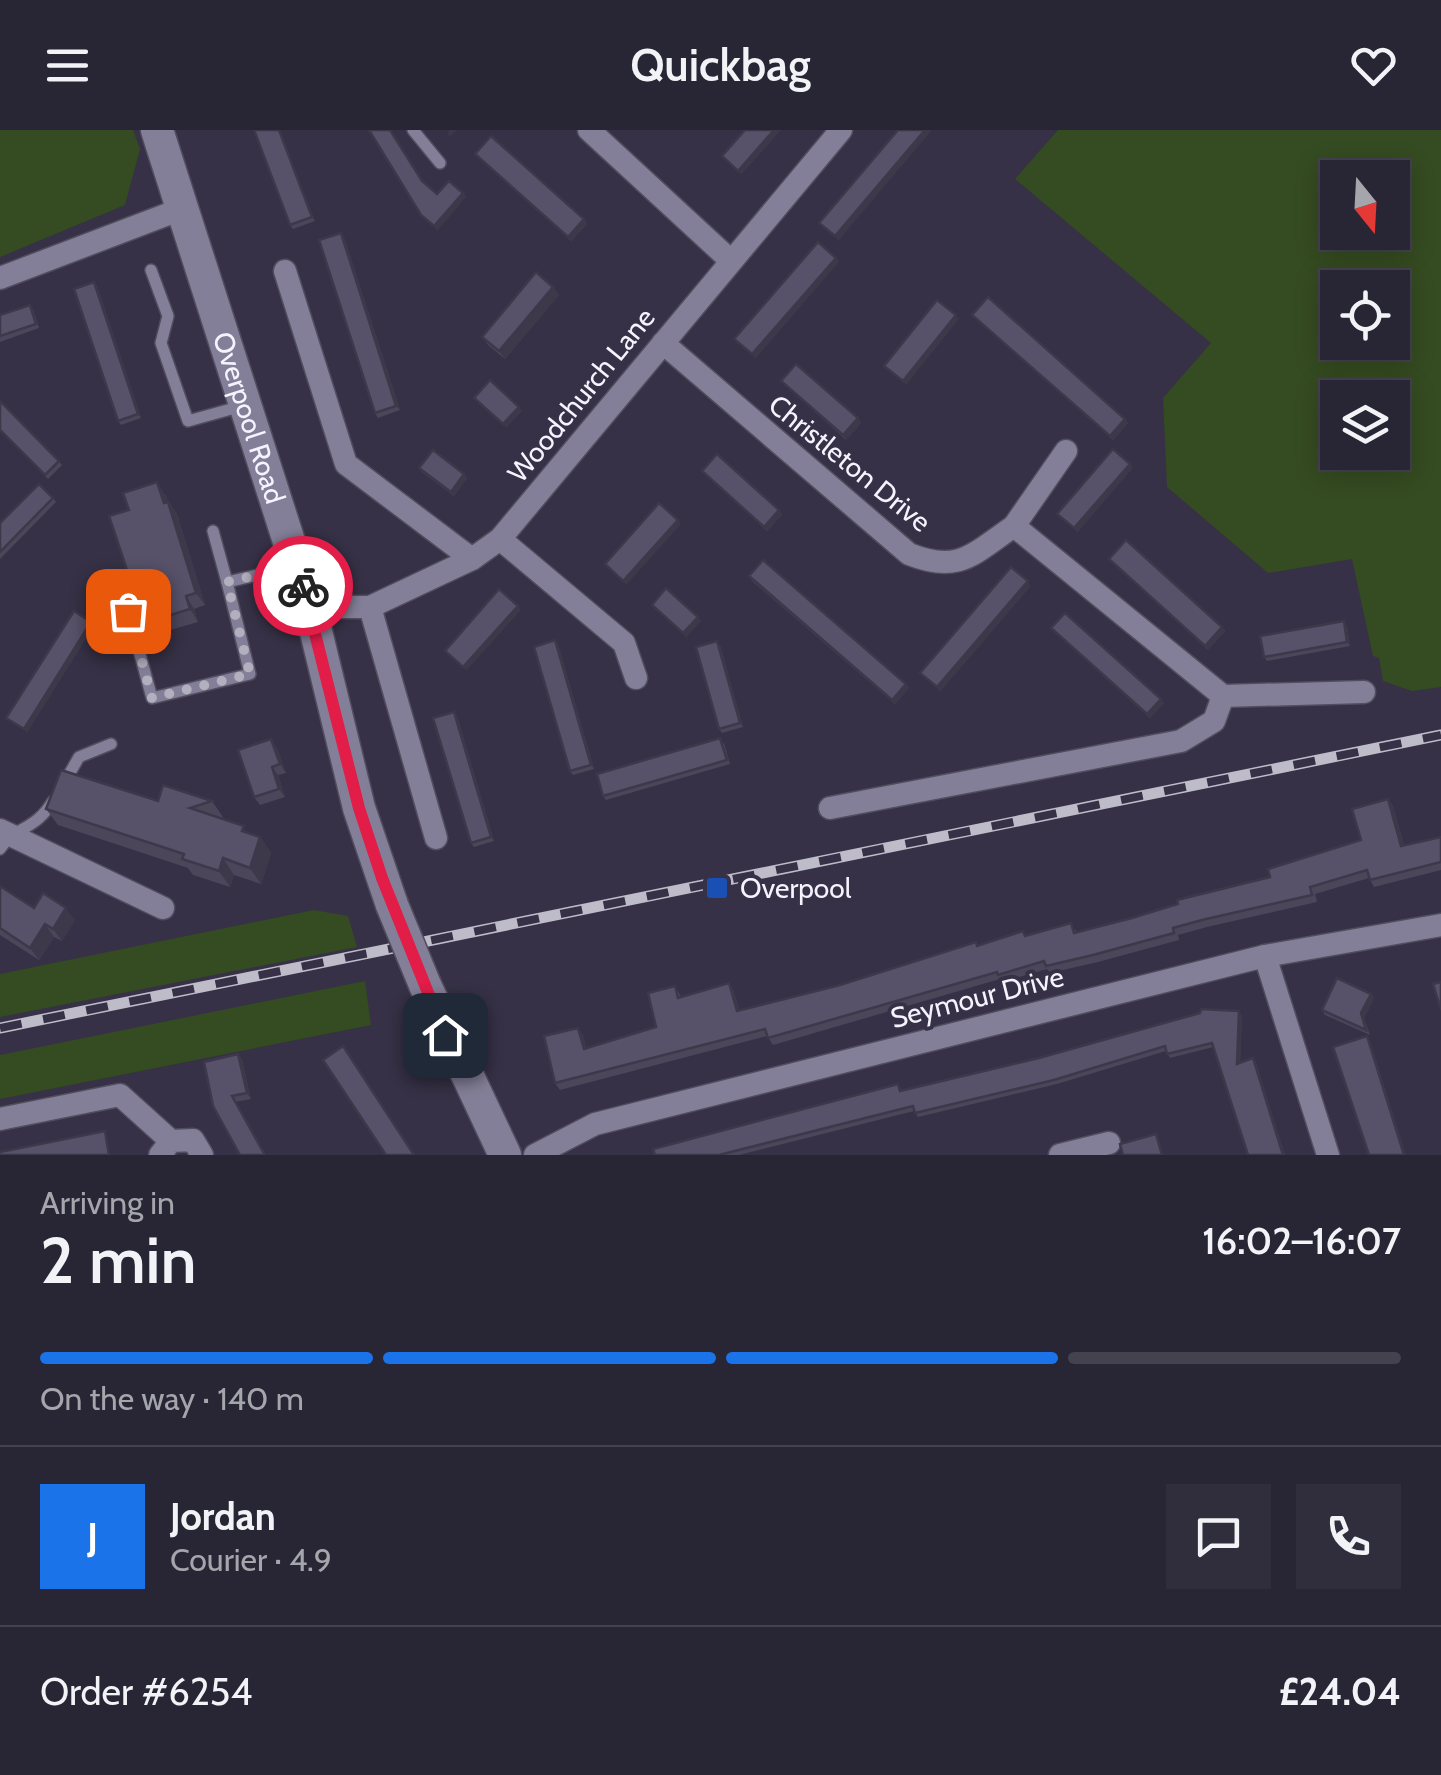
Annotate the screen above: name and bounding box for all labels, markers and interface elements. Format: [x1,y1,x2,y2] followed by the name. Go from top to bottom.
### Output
[40,38,95,93] icon: menu
[630,38,811,92] text: Quickbag
[1346,38,1401,93] icon: heart
[1320,160,1410,250] north arrow
[1320,160,1410,470] map controls
[1320,270,1410,360] button: locate
[500,301,662,489] street label: Woodchurch Lane
[206,327,293,508] street label: Overpool Road
[1320,380,1410,470] button: layers
[762,387,938,539] street label: Christleton Drive
[253,536,353,636] courier
[276,559,331,614] icon: bike
[86,569,171,654] pin
[101,584,156,639] icon: bag
[740,871,852,905] place label: Overpool
[704,875,730,901] marker: Overpool
[887,959,1067,1035] street label: Seymour Drive
[403,993,488,1078] pin
[418,1008,473,1063] icon: home
[40,1183,175,1222] text: Arriving in
[1202,1217,1401,1264] text: 16:02–16:07
[40,1220,197,1299] text: 2 min
[40,1379,304,1418] text: On the way · 140 m
[1166,1484,1271,1589] button: chat
[1296,1484,1401,1589] button: phone
[170,1493,276,1540] text: Jordan
[87,1513,98,1560] text: J
[170,1540,332,1579] text: Courier · 4.9
[40,1668,252,1715] text: Order #6254
[1279,1668,1401,1715] text: £24.04

